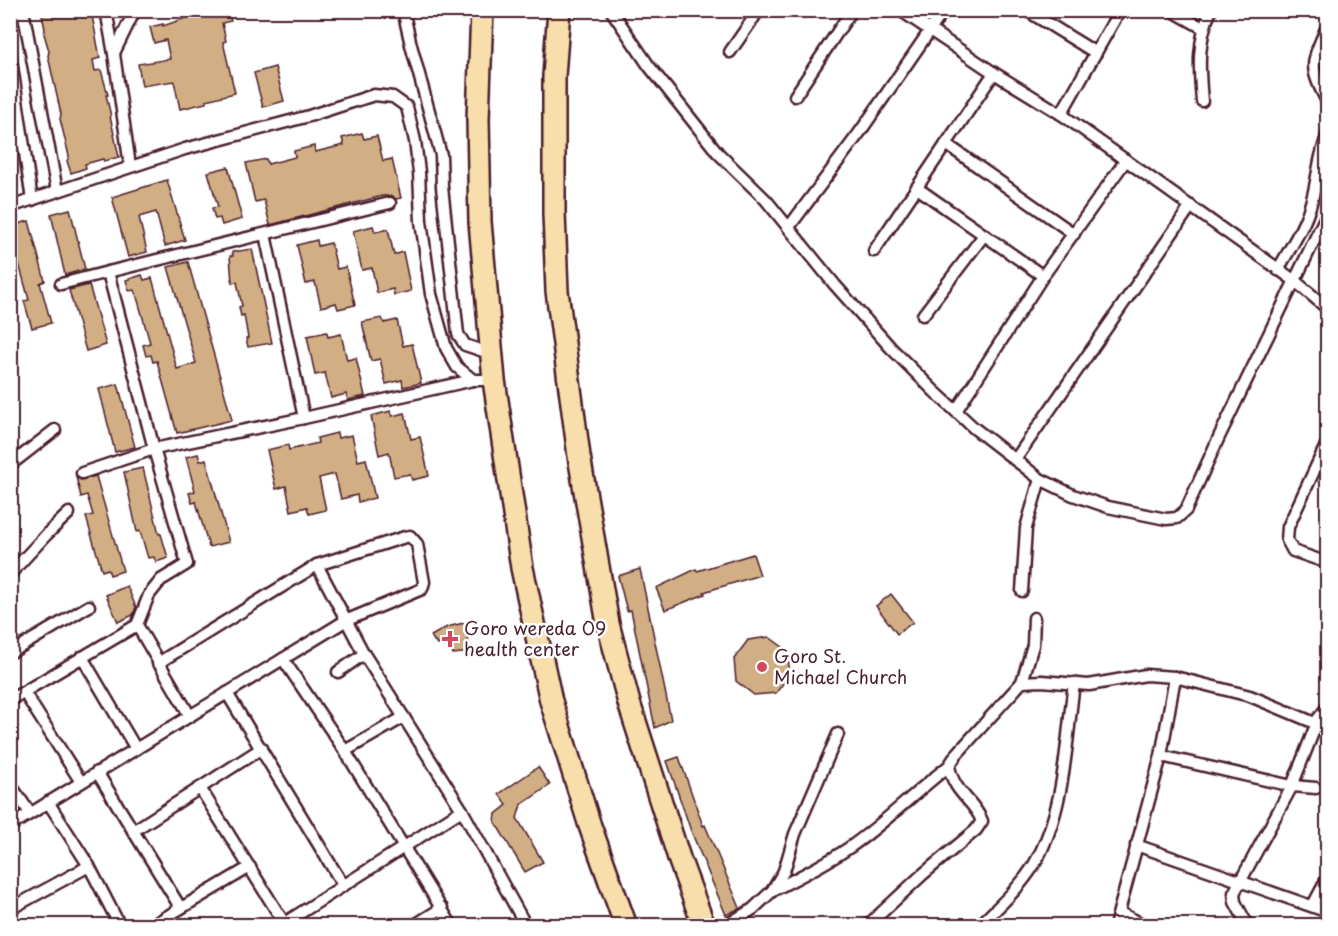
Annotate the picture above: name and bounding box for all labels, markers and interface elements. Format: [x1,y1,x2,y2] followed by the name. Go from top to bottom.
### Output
[464,614,606,662] place label: Goro wereda 09 health center
[441,630,459,648] marker: Goro wereda 09 health center
[774,642,907,690] place label: Goro St. Michael Church
[755,660,769,674] marker: Goro St. Michael Church

